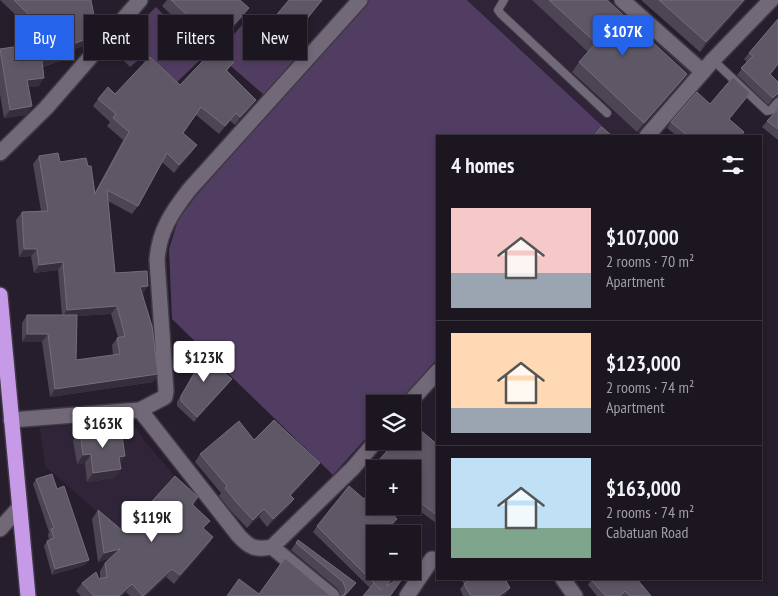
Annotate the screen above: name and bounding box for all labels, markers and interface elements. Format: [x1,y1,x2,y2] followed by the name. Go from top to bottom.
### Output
[15,15,74,60] chip: Buy
[84,15,148,60] chip: Rent
[158,15,233,60] chip: Filters
[243,15,307,60] chip: New
[588,15,658,57] pin: $107K
[604,21,642,41] text: $107K
[719,151,747,179] icon: filters
[451,152,514,179] text: 4 homes
[606,224,679,251] text: $107,000
[491,228,551,288] icon: home
[606,251,694,271] text: 2 rooms · 70 m²
[606,271,665,291] text: Apartment
[169,340,239,383] pin: $123K
[185,347,223,367] text: $123K
[606,350,681,377] text: $123,000
[491,353,551,413] icon: home
[606,377,694,397] text: 2 rooms · 74 m²
[366,395,421,580] map controls
[366,395,421,450] button: layers
[606,397,665,417] text: Apartment
[68,406,138,449] pin: $163K
[84,413,122,433] text: $163K
[366,460,421,515] button: +
[606,475,681,502] text: $163,000
[491,478,551,538] icon: home
[117,500,187,543] pin: $119K
[606,502,694,522] text: 2 rooms · 74 m²
[133,507,171,527] text: $119K
[606,522,688,542] text: Cabatuan Road
[366,525,421,580] button: −

